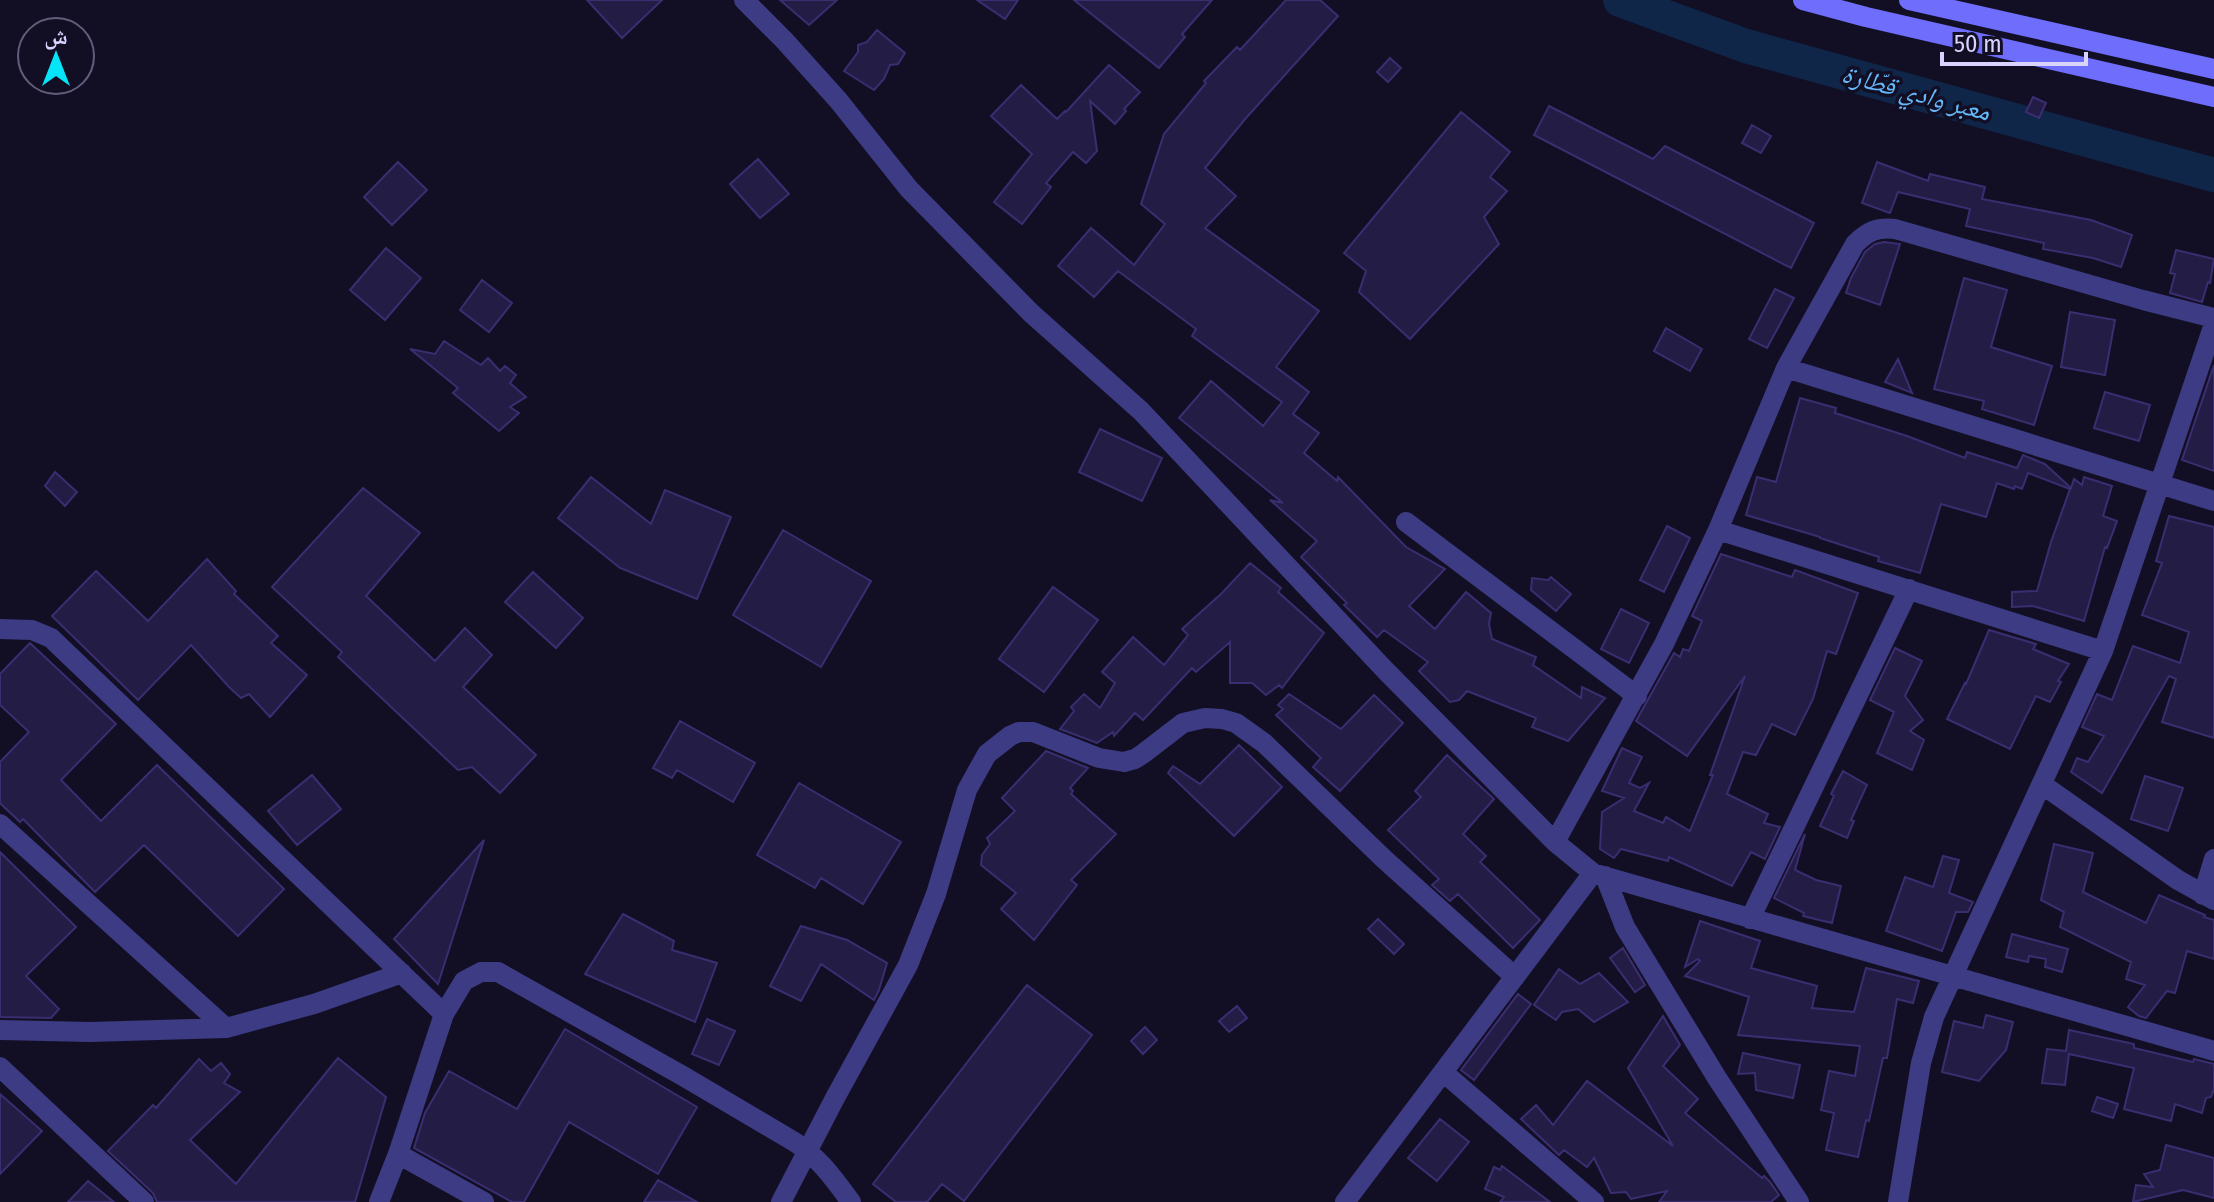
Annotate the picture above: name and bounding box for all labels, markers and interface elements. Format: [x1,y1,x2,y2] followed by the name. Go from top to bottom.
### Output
[16,16,96,96] north arrow
[1942,16,2086,66] scale bar
[44,23,68,50] text: ش
[1954,30,2002,58] text: 50 m
[1837,58,1994,132] water label: معبر وادي قطّارة

